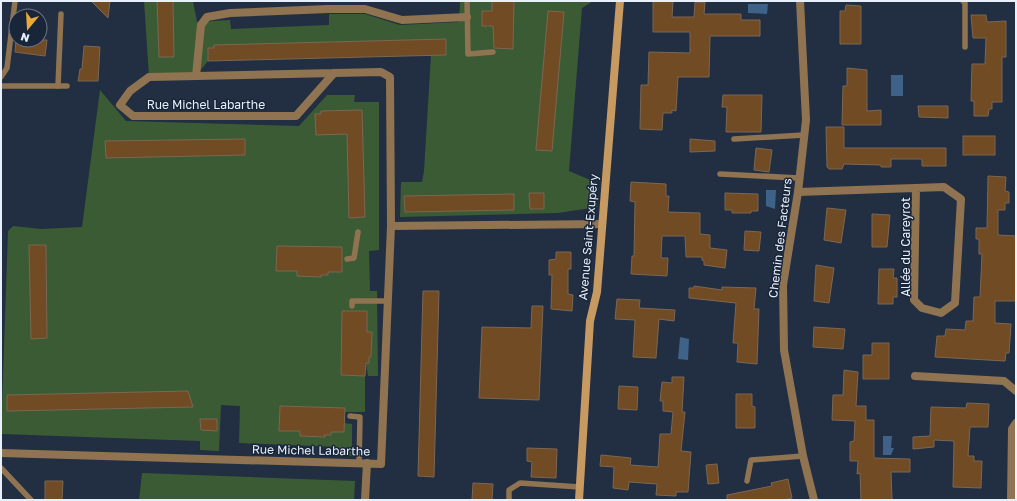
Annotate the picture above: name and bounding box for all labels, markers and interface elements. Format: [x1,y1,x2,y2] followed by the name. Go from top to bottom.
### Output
[8,8,48,48] north arrow
[19,31,31,45] text: N
[147,97,265,112] street label: Rue Michel Labarthe
[575,173,601,301] street label: Avenue Saint-Exupéry
[765,177,795,299] street label: Chemin des Facteurs
[898,197,913,297] street label: Allée du Careyrot
[252,441,370,459] street label: Rue Michel Labarthe

